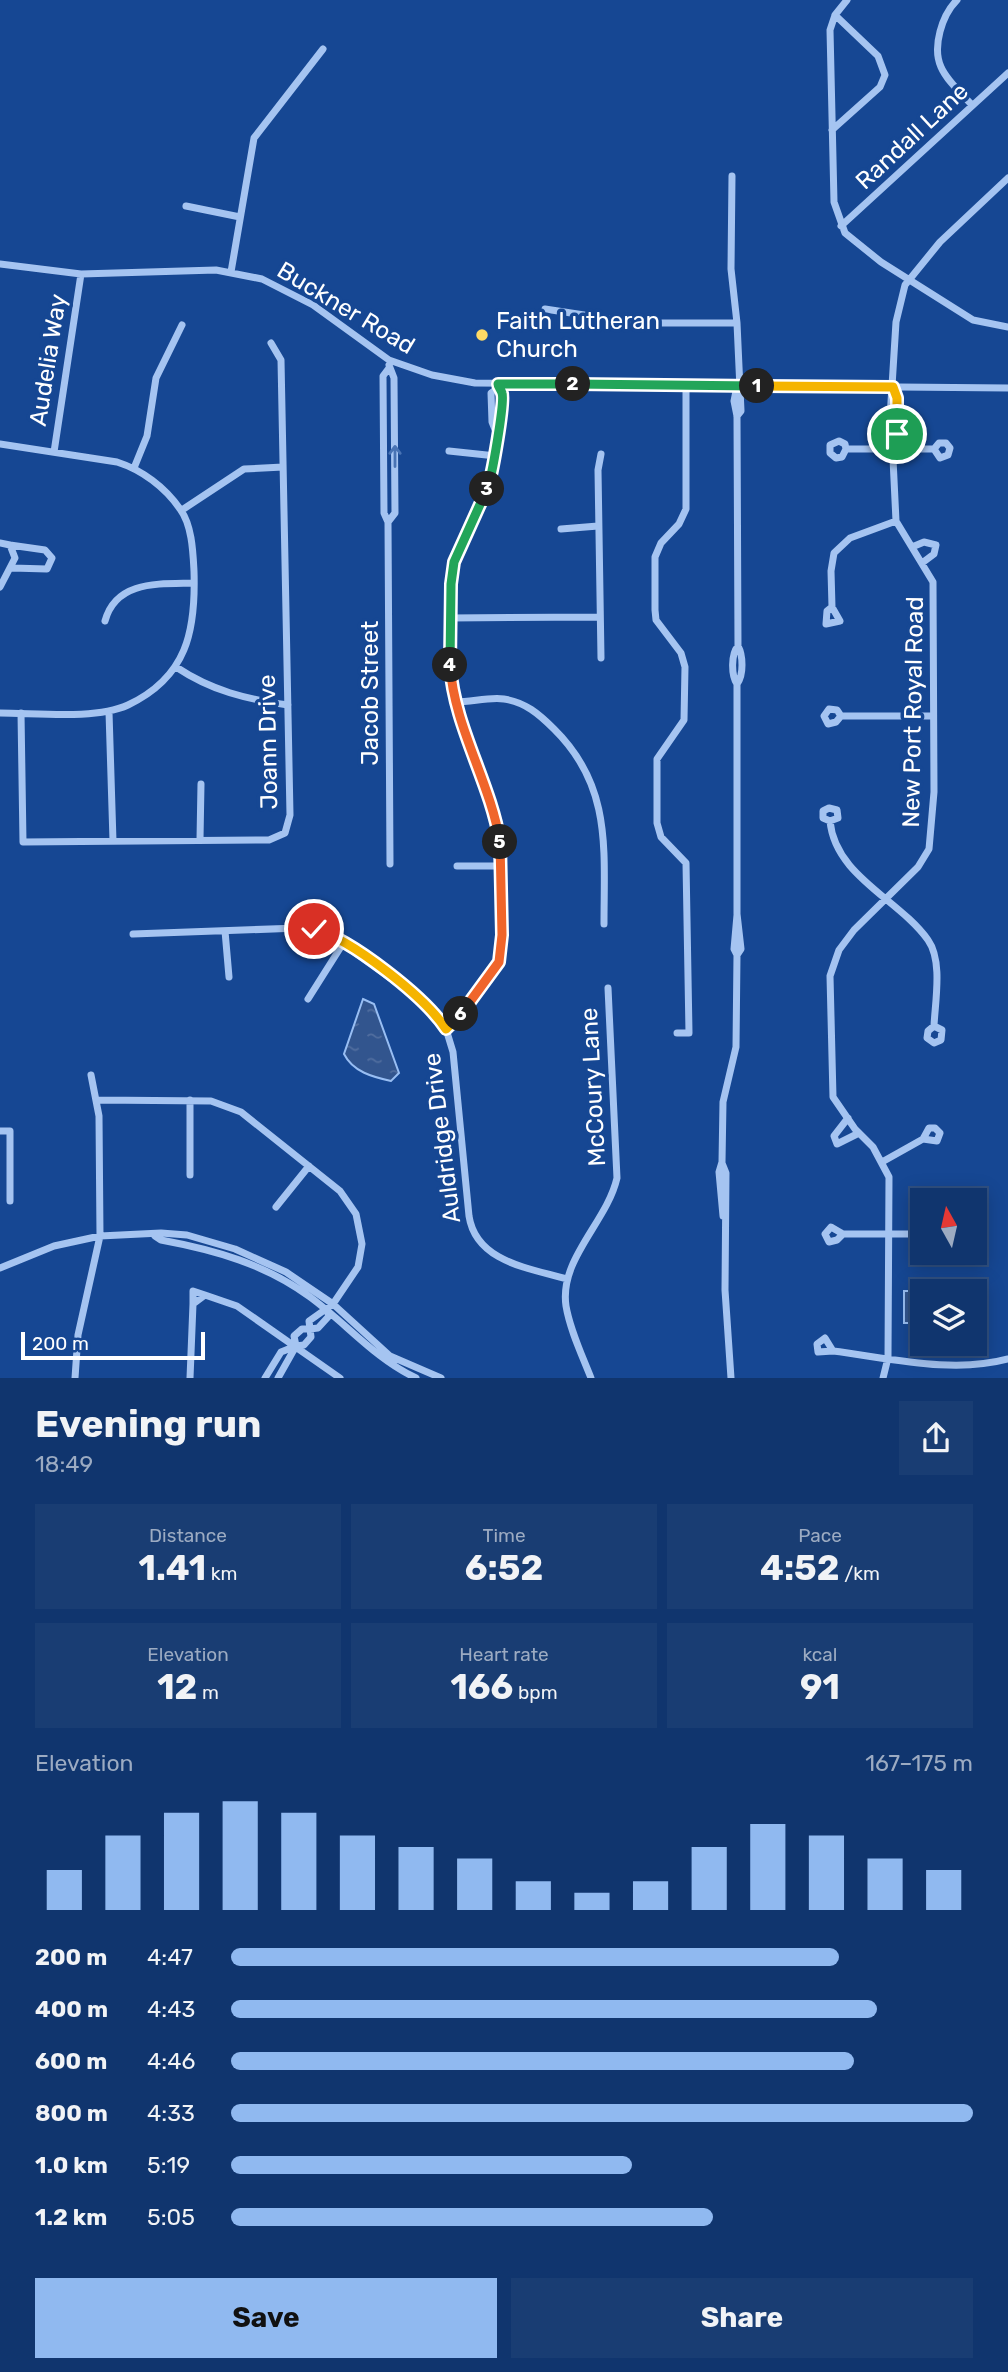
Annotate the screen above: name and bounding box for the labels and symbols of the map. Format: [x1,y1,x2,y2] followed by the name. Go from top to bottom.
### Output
[850,77,974,195] street label: Randall Lane
[272,256,420,360] street label: Buckner Road
[24,292,72,428] street label: Audelia Way
[496,307,660,363] place label: Faith Lutheran Church
[474,327,490,343] marker: Faith Lutheran Church
[556,366,590,402] pin: 2
[740,368,774,404] pin: 1
[867,404,927,464] pin
[388,444,401,467] one-way arrow
[470,472,504,506] pin: 3
[897,596,929,828] street label: New Port Royal Road
[356,621,384,765] street label: Jacob Street
[433,648,468,682] pin: 4
[253,674,283,810] street label: Joann Drive
[482,824,518,860] pin: 5
[284,899,344,959] pin
[444,996,478,1032] pin: 6
[575,1007,611,1167] street label: McCoury Lane
[418,1051,466,1225] street label: Auldridge Drive
[910,1188,987,1265] north arrow
[21,1329,205,1361] scale bar

